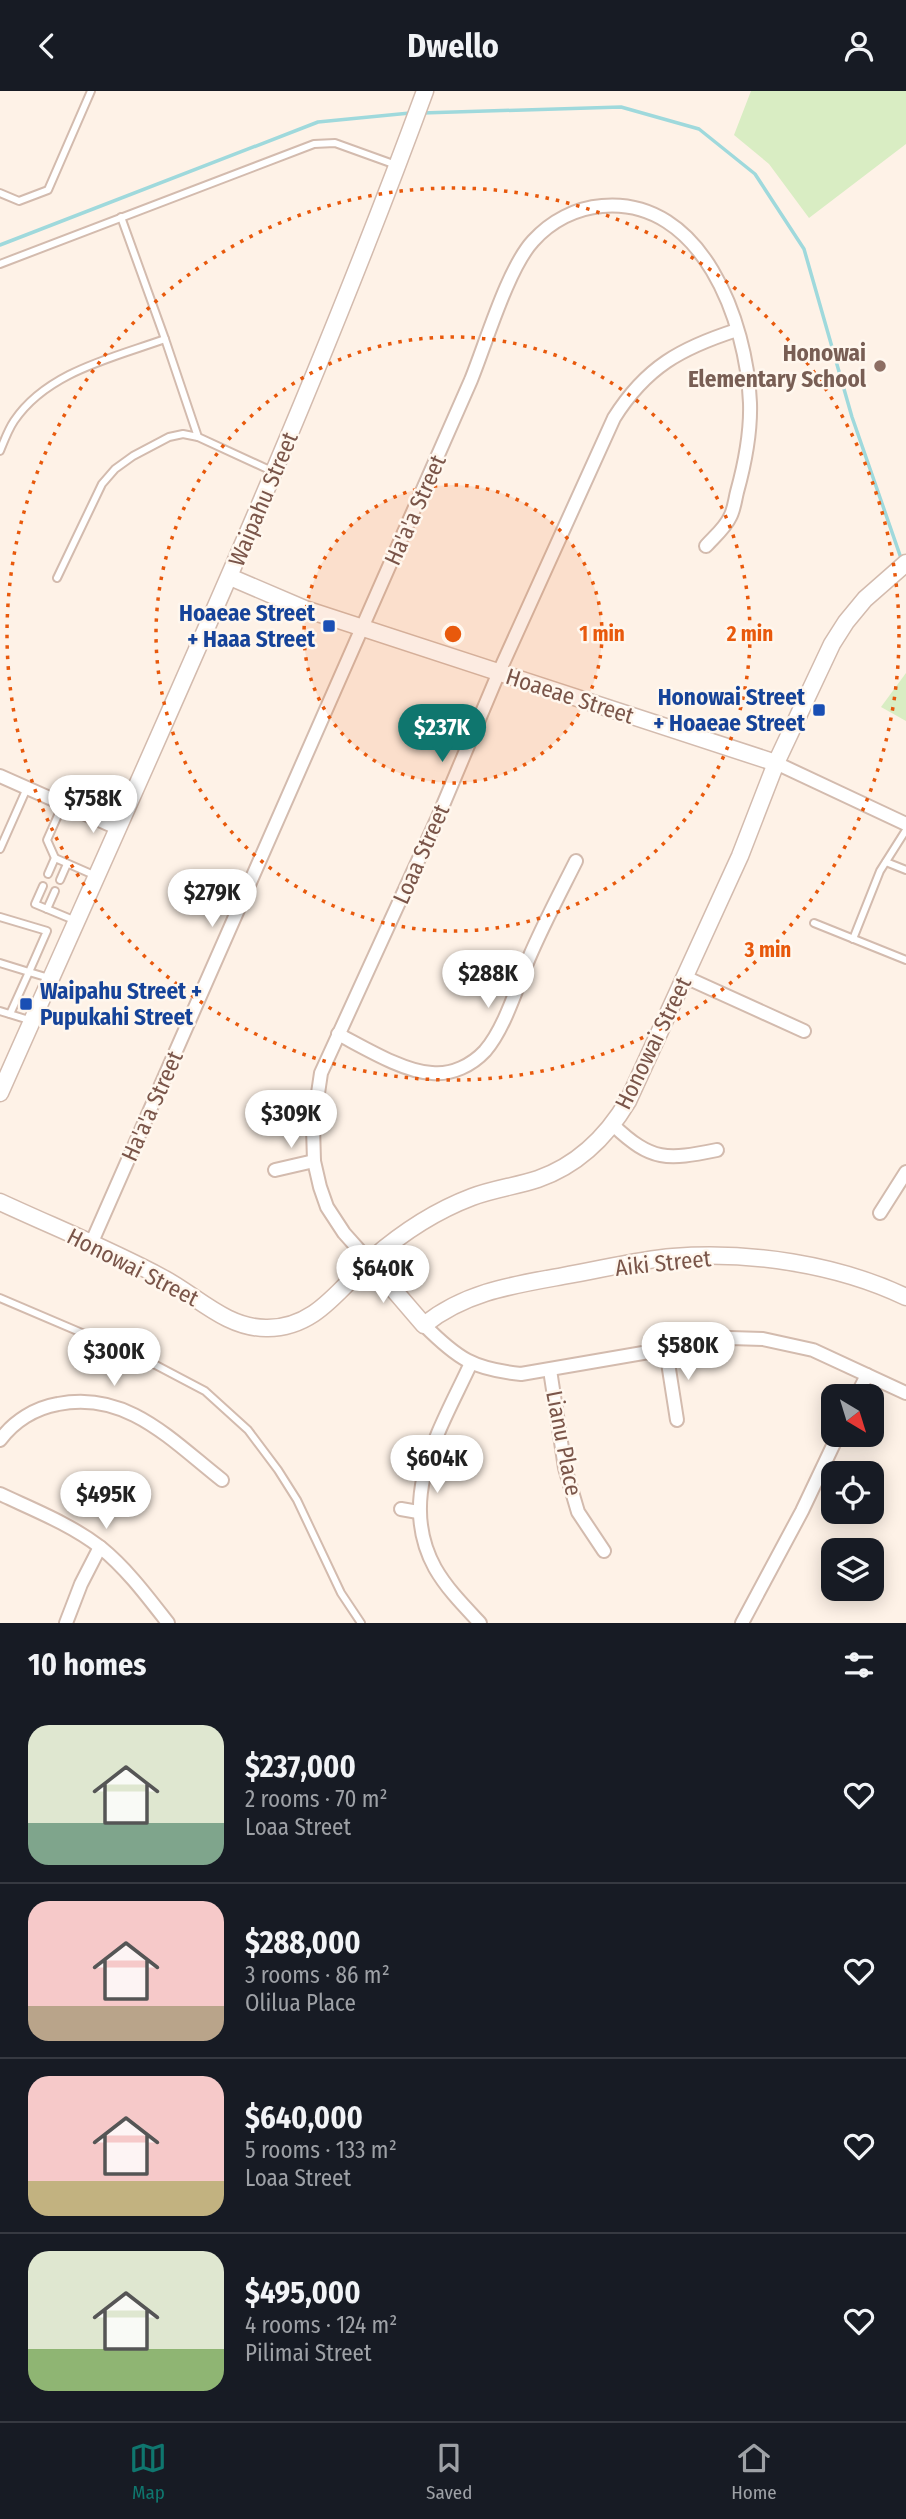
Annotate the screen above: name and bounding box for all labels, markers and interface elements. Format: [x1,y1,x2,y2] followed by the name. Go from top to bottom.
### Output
[28,27,66,65] icon: back
[407,27,499,65] text: Dwello
[840,27,878,65] icon: person
[688,339,867,393] place label: Honowai Elementary School
[872,358,888,374] marker: Honowai Elementary School
[222,427,304,570] street label: Waipahu Street
[378,450,452,570] street label: Ha'a'a Street
[179,599,316,653] place label: Hoaeae Street + Haaa Street
[321,618,337,634] marker: Hoaeae Street + Haaa Street
[579,621,625,647] text: 1 min
[726,621,773,647] text: 2 min
[441,622,465,646] centre of rings
[502,662,638,730] street label: Hoaeae Street
[653,683,806,737] place label: Honowai Street + Hoaeae Street
[811,702,827,718] marker: Honowai Street + Hoaeae Street
[393,705,491,764] pin: $237K
[414,713,470,741] text: $237K
[44,775,142,835] pin: $758K
[64,784,122,812] text: $758K
[387,799,456,908] street label: Loaa Street
[163,869,261,929] pin: $279K
[184,878,240,906] text: $279K
[744,937,791,963] text: 3 min
[439,951,537,1010] pin: $288K
[458,959,518,987] text: $288K
[609,972,697,1114] street label: Honowai Street
[40,977,202,1031] place label: Waipahu Street + Pupukahi Street
[18,996,34,1012] marker: Waipahu Street + Pupukahi Street
[115,1046,189,1166] street label: Ha'a'a Street
[242,1091,340,1150] pin: $309K
[261,1099,321,1127] text: $309K
[62,1222,204,1312] street label: Honowai Street
[614,1244,713,1282] street label: Aiki Street
[334,1245,432,1305] pin: $640K
[352,1254,414,1282] text: $640K
[639,1323,737,1382] pin: $580K
[65,1329,163,1388] pin: $300K
[658,1331,718,1359] text: $580K
[84,1337,144,1365] text: $300K
[821,1384,884,1447] north arrow
[821,1384,884,1601] map controls
[540,1388,588,1498] street label: Lianu Place
[388,1435,486,1495] pin: $604K
[406,1444,468,1472] text: $604K
[821,1461,884,1524] button: locate
[57,1471,155,1531] pin: $495K
[76,1480,136,1508] text: $495K
[821,1538,884,1601] button: layers
[840,1646,878,1684] icon: filters
[28,1647,146,1683] text: 10 homes
[245,1749,356,1785] text: $237,000
[84,1753,168,1837] icon: home
[840,1776,878,1814] icon: heart
[245,1785,388,1813] text: 2 rooms · 70 m²
[245,1813,351,1841] text: Loaa Street
[245,1925,361,1961] text: $288,000
[84,1929,168,2013] icon: home
[840,1952,878,1990] icon: heart
[245,1961,390,1989] text: 3 rooms · 86 m²
[245,1989,356,2017] text: Olilua Place
[245,2100,363,2136] text: $640,000
[84,2104,168,2188] icon: home
[840,2127,878,2165] icon: heart
[245,2136,397,2164] text: 5 rooms · 133 m²
[245,2164,351,2192] text: Loaa Street
[245,2275,361,2311] text: $495,000
[84,2279,168,2363] icon: home
[840,2302,878,2340] icon: heart
[245,2311,397,2339] text: 4 rooms · 124 m²
[245,2339,371,2367] text: Pilimai Street
[129,2439,167,2504] tab: Map
[426,2439,472,2504] tab: Saved
[731,2439,777,2504] tab: Home

